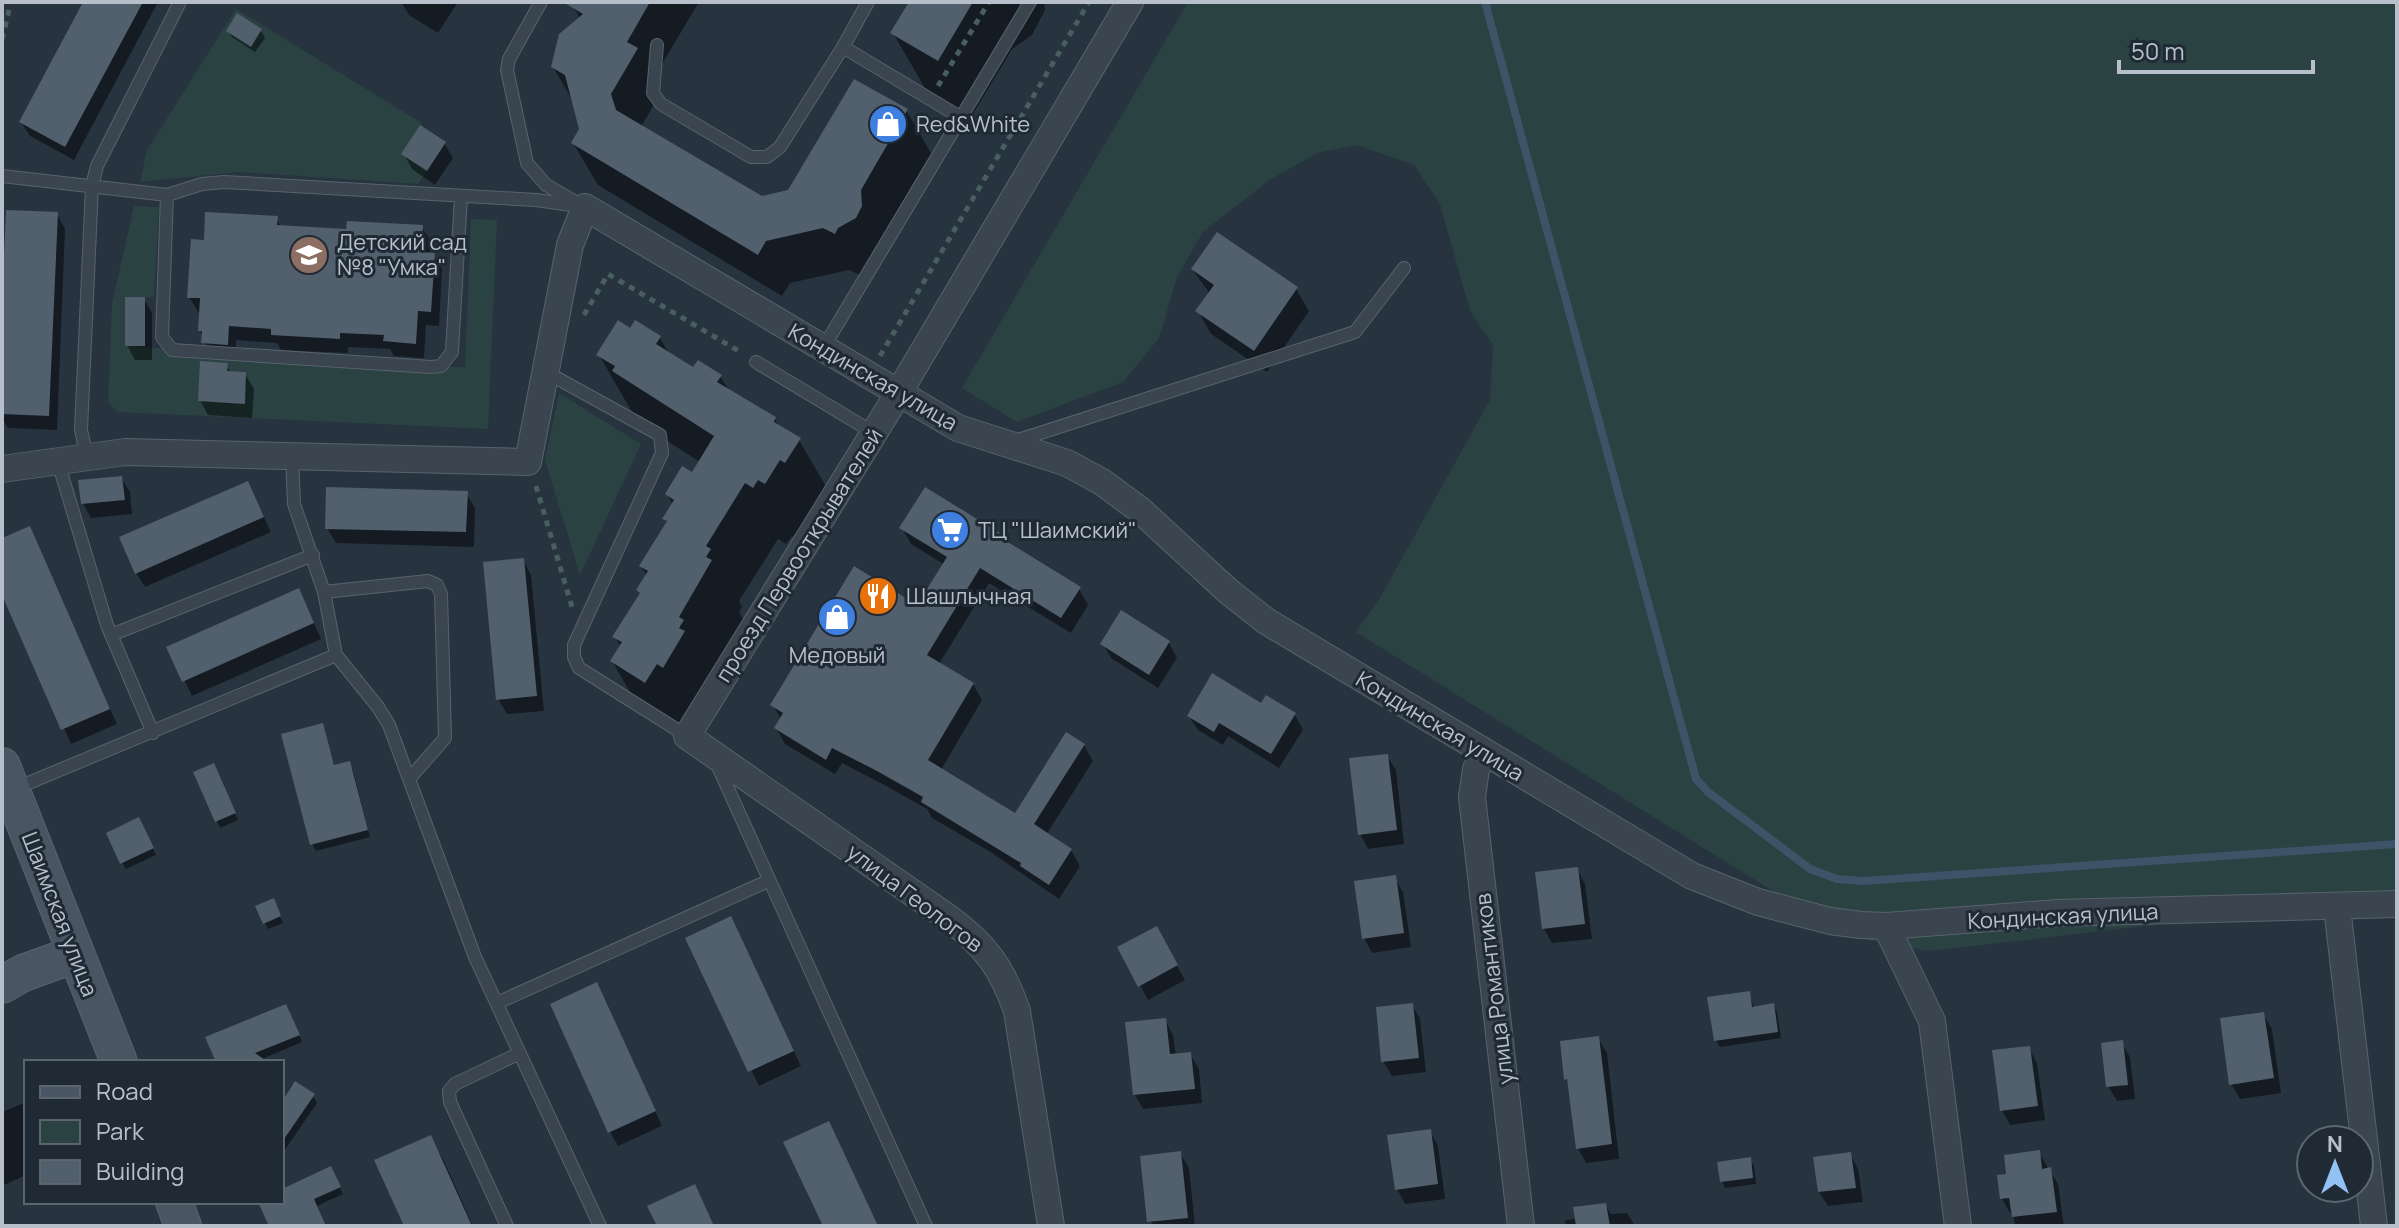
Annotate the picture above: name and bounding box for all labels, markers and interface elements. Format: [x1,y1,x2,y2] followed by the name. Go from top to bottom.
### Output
[2119,24,2313,74] scale bar
[2131,34,2185,67] text: 50 m
[867,103,909,145] shop icon: Red&White
[916,109,1030,139] place label: Red&White
[337,227,467,282] place label: Детский сад №8 "Умка"
[288,234,330,276] school or university icon: Детский сад №8 "Умка"
[783,316,963,438] street label: Кондинская улица
[708,422,890,688] street label: проезд Первооткрывателей
[929,509,971,551] supermarket icon: ТЦ "Шаимский"
[978,515,1137,545] place label: ТЦ "Шаимский"
[857,575,899,617] restaurant icon: Шашлычная
[906,581,1032,611] place label: Шашлычная
[816,596,858,638] shop icon: Медовый
[789,640,885,670] place label: Медовый
[1350,664,1530,788] street label: Кондинская улица
[15,827,105,1001] street label: Шаимская улица
[841,837,989,959] street label: улица Геологов
[1467,891,1521,1086] street label: улица Романтиков
[1967,896,2159,936] street label: Кондинская улица
[24,1060,284,1204] legend
[96,1074,153,1107] text: Road
[96,1114,145,1147] text: Park
[2295,1124,2375,1204] north arrow
[2327,1129,2343,1159] text: N
[96,1154,184,1187] text: Building

